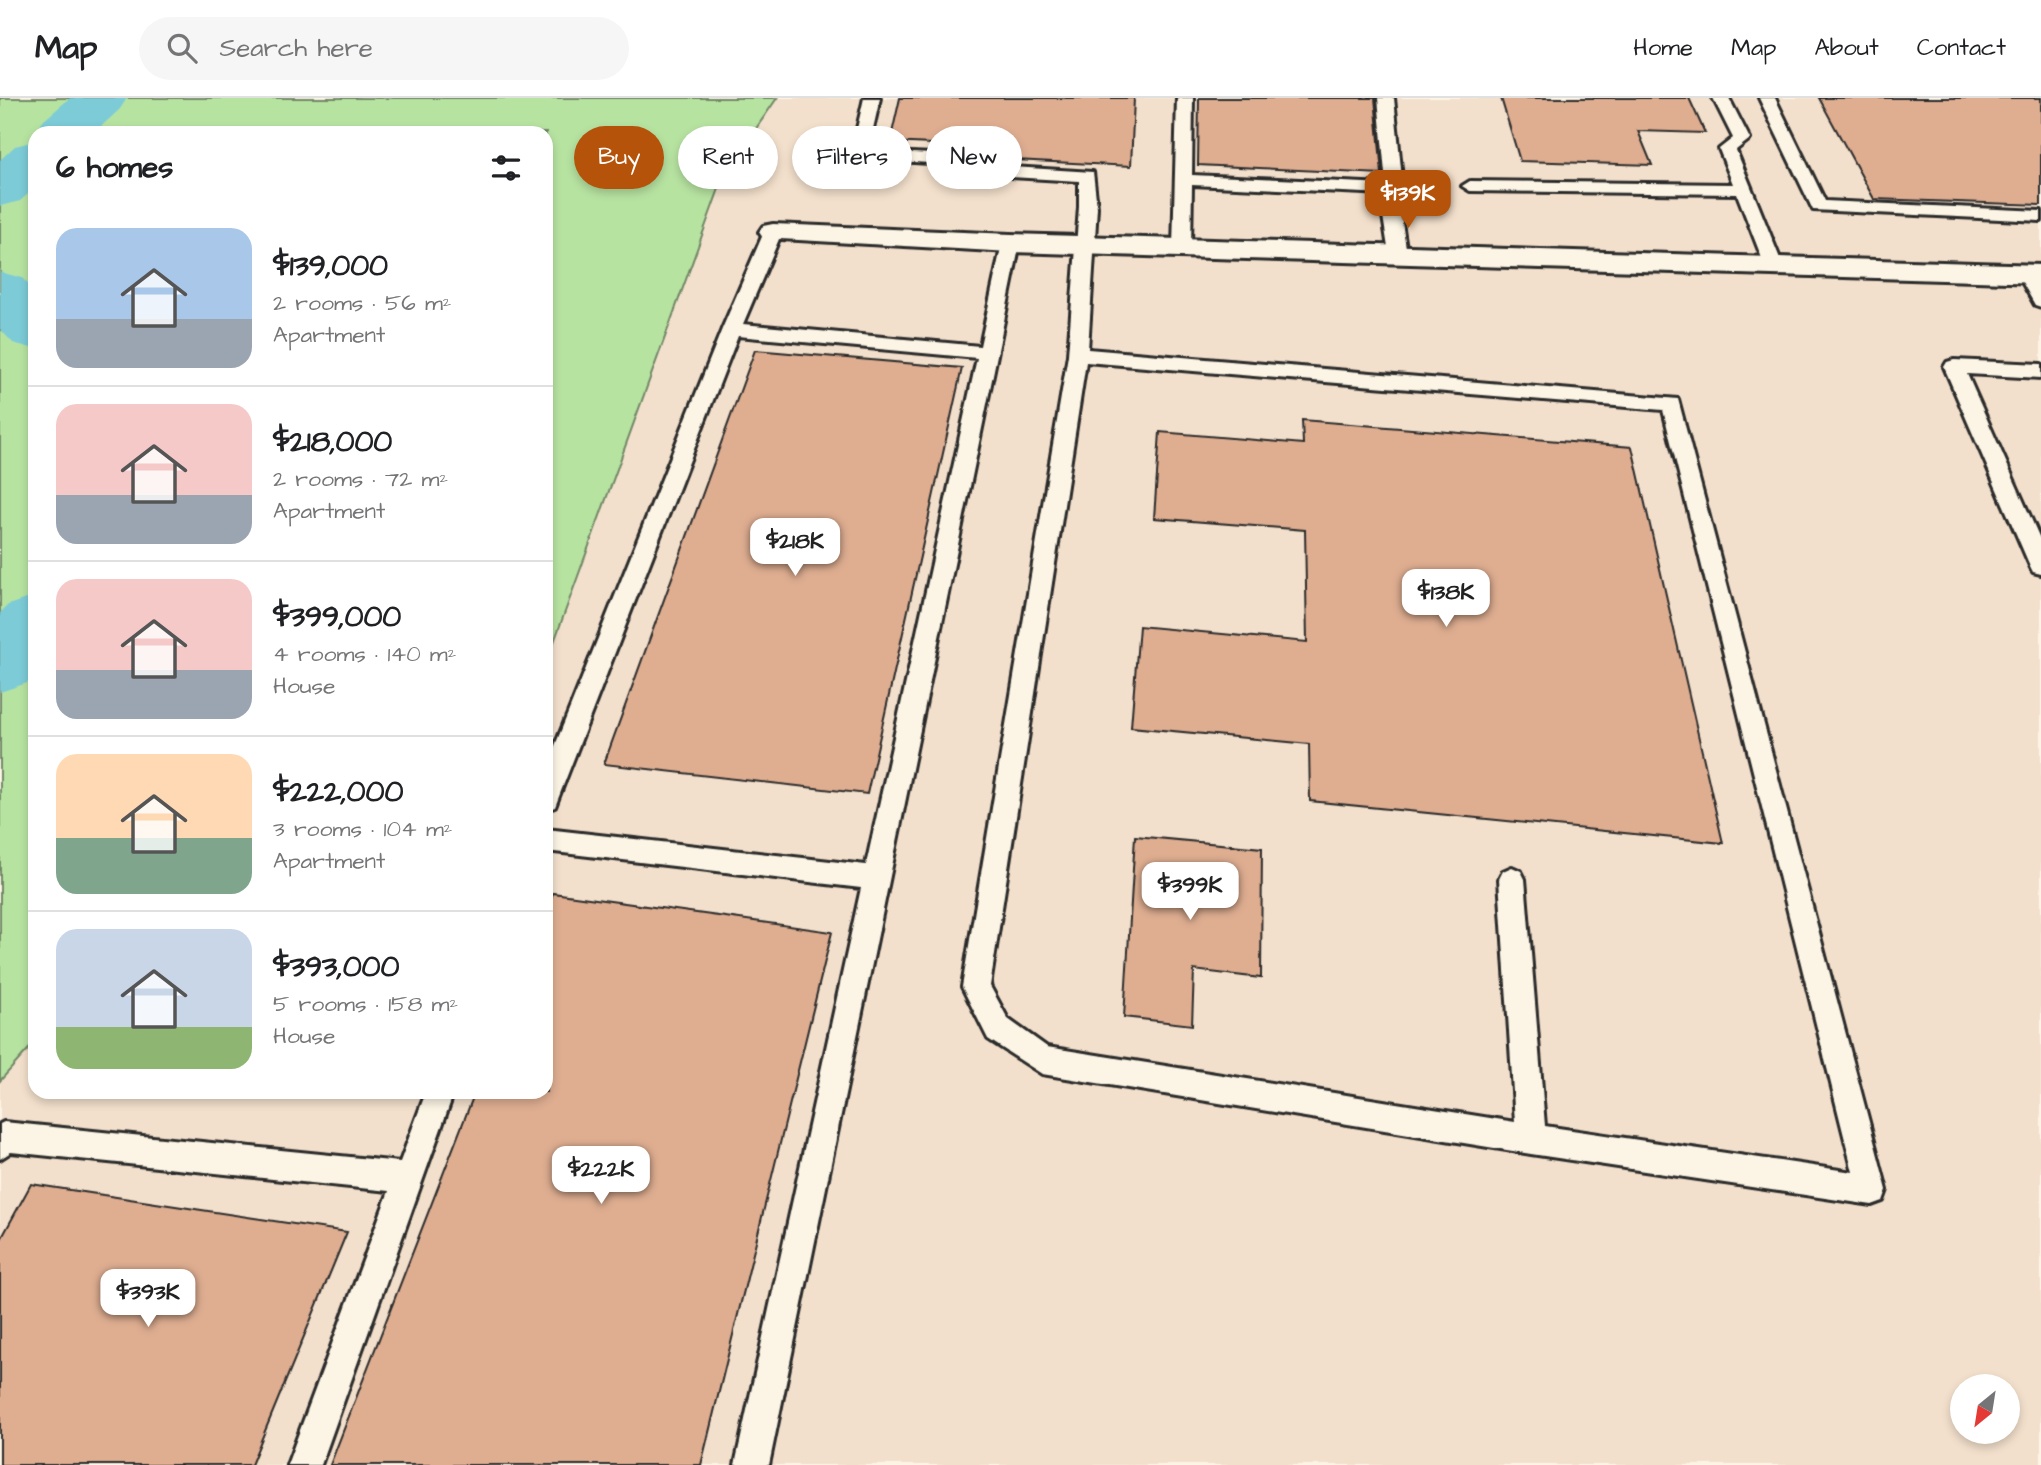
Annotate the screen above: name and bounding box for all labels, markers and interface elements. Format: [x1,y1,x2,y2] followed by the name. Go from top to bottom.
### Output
[139,17,629,80] search box
[35,25,97,71] text: Map
[163,29,201,67] icon: search
[219,30,373,66] text: Search here
[1633,31,1693,65] text: Home
[1731,31,1776,65] text: Map
[1814,31,1879,65] text: About
[1917,31,2006,65] text: Contact
[574,126,664,189] chip: Buy
[678,126,778,189] chip: Rent
[792,126,912,189] chip: Filters
[926,126,1022,189] chip: New
[56,147,173,189] text: 6 homes
[487,149,525,187] icon: filters
[1359,170,1457,230] pin: $139K
[1381,177,1435,209] text: $139K
[273,245,388,287] text: $139,000
[112,256,196,340] icon: home
[273,287,451,319] text: 2 rooms · 56 m²
[273,319,385,351] text: Apartment
[273,421,392,463] text: $218,000
[112,432,196,516] icon: home
[273,463,448,495] text: 2 rooms · 72 m²
[273,495,385,527] text: Apartment
[746,518,844,578] pin: $218K
[766,525,824,557] text: $218K
[1397,570,1495,629] pin: $138K
[1418,576,1474,608] text: $138K
[273,596,401,638] text: $399,000
[112,607,196,691] icon: home
[273,638,456,670] text: 4 rooms · 140 m²
[273,670,336,702] text: House
[273,771,403,813] text: $222,000
[112,782,196,866] icon: home
[273,813,452,845] text: 3 rooms · 104 m²
[273,845,385,877] text: Apartment
[1141,862,1239,922] pin: $399K
[1158,869,1222,901] text: $399K
[273,946,399,988] text: $393,000
[112,957,196,1041] icon: home
[273,988,458,1020] text: 5 rooms · 158 m²
[273,1020,336,1052] text: House
[552,1146,650,1206] pin: $222K
[568,1153,634,1185] text: $222K
[99,1270,197,1329] pin: $393K
[116,1276,180,1308] text: $393K
[1950,1374,2020,1444] north arrow
[1950,1374,2020,1444] map controls

